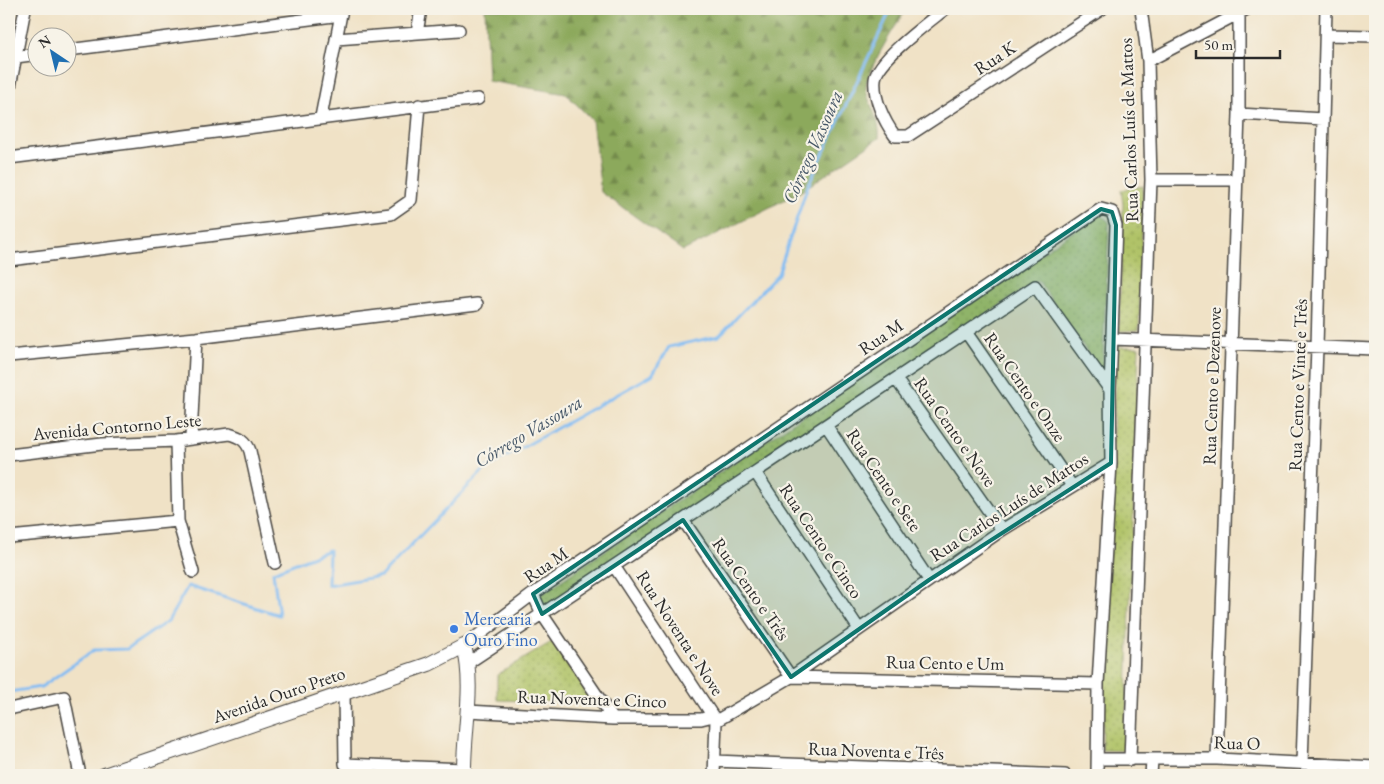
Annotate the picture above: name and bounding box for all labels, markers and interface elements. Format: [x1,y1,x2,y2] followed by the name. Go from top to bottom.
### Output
[28,28,78,78] north arrow
[1196,28,1280,60] scale bar
[35,30,55,52] text: N
[969,35,1021,80] street label: Rua K
[1204,35,1233,54] text: 50 m
[1114,37,1143,223] street label: Rua Carlos Luís de Mattos
[776,87,849,208] water label: Córrego Vassoura
[1283,298,1312,472] street label: Rua Cento e Vinte e Três
[1197,307,1226,465] street label: Rua Cento e Dezenove
[854,313,908,360] street label: Rua M
[979,328,1072,446] street label: Rua Cento e Onze
[909,372,1002,491] street label: Rua Cento e Nove
[470,389,587,473] water label: Córrego Vassoura
[31,408,202,445] street label: Avenida Contorno Leste
[842,424,927,536] street label: Rua Cento e Sete
[925,447,1092,566] street label: Rua Carlos Luís de Mattos
[774,479,868,603] street label: Rua Cento e Cinco
[707,533,795,645] street label: Rua Cento e Três
[519,541,573,588] street label: Rua M
[631,566,729,700] street label: Rua Noventa e Nove
[464,607,538,651] place label: Mercearia Ouro Fino
[448,623,460,635] marker: Mercearia Ouro Fino
[886,650,1004,675] street label: Rua Cento e Um
[209,661,348,728] street label: Avenida Ouro Preto
[517,684,667,713] street label: Rua Noventa e Cinco
[1213,730,1261,755] street label: Rua O
[808,737,945,764] street label: Rua Noventa e Três

